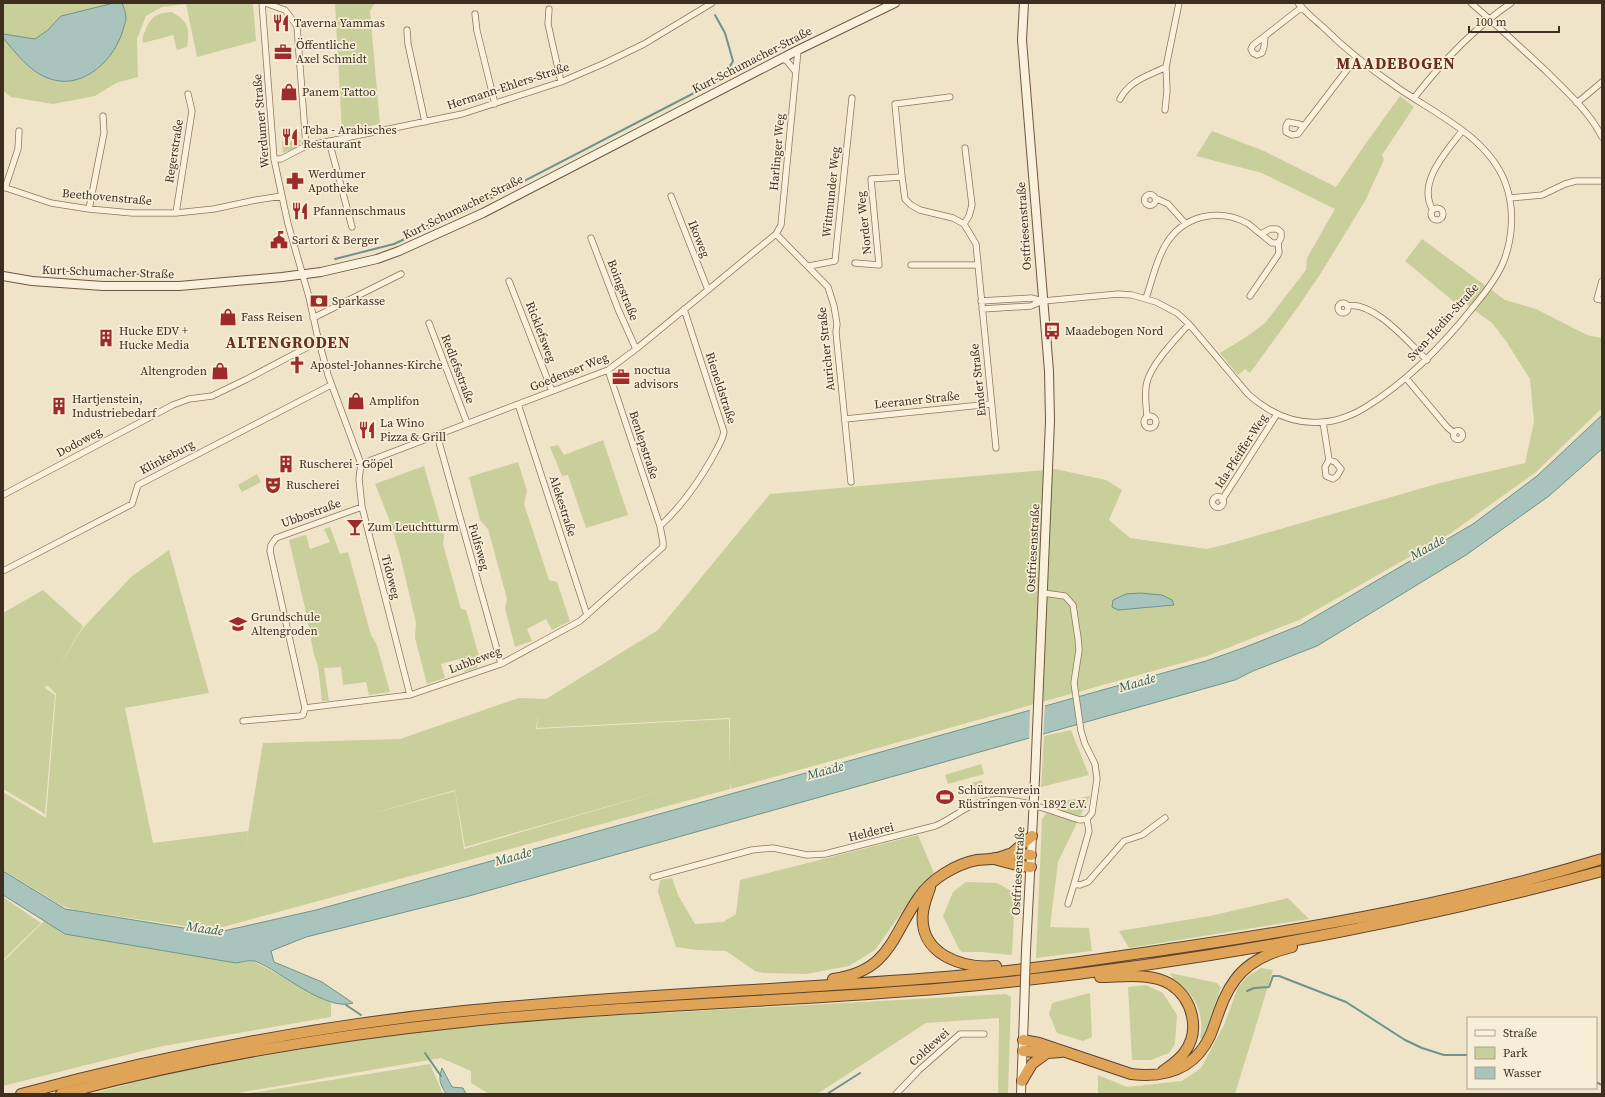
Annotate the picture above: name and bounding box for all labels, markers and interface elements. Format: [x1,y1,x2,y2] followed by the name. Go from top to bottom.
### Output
[1469,8,1559,34] scale bar
[271,13,291,33] restaurant icon: Taverna Yammas
[1475,14,1507,30] text: 100 m
[294,15,385,31] place label: Taverna Yammas
[689,23,815,97] street label: Kurt-Schumacher-Straße
[296,37,367,67] place label: Öffentliche Axel Schmidt
[273,42,293,62] office icon: Öffentliche Axel Schmidt
[1336,52,1456,74] district label: MAADEBOGEN
[445,59,571,113] street label: Hermann-Ehlers-Straße
[249,73,273,169] street label: Werdumer Straße
[279,82,299,102] shop icon: Panem Tattoo
[302,84,376,100] place label: Panem Tattoo
[766,113,788,191] street label: Harlinger Weg
[161,118,187,184] street label: Regerstraße
[303,122,397,152] place label: Teba - Arabisches Restaurant
[280,127,300,147] restaurant icon: Teba - Arabisches Restaurant
[818,146,844,238] street label: Wittmunder Weg
[308,166,365,196] place label: Werdumer Apotheke
[285,171,305,191] pharmacy icon: Werdumer Apotheke
[400,171,526,243] street label: Kurt-Schumacher-Straße
[1013,181,1035,271] street label: Ostfriesenstraße
[61,185,153,209] street label: Beethovenstraße
[853,190,875,256] street label: Norder Weg
[290,201,310,221] restaurant icon: Pfannenschmaus
[313,203,406,219] place label: Pfannenschmaus
[684,218,714,260] street label: Ikoweg
[269,230,289,250] public building icon: Sartori & Berger
[292,232,379,248] place label: Sartori & Berger
[603,257,643,323] street label: Boingstraße
[42,262,174,282] street label: Kurt-Schumacher-Straße
[1404,280,1482,364] street label: Sven-Hedin-Straße
[309,291,329,311] bank icon: Sparkasse
[332,293,385,309] place label: Sparkasse
[522,299,560,365] street label: Ricklefsweg
[814,306,838,392] street label: Auricher Straße
[218,307,238,327] shop icon: Fass Reisen
[241,309,303,325] place label: Fass Reisen
[1042,321,1062,341] bus stop icon: Maadebogen Nord
[119,323,190,353] place label: Hucke EDV + Hucke Media
[1065,323,1164,339] place label: Maadebogen Nord
[96,328,116,348] building icon: Hucke EDV + Hucke Media
[225,331,351,353] district label: ALTENGRODEN
[437,332,479,406] street label: Redlefsstraße
[966,343,990,417] street label: Emder Straße
[528,349,610,395] street label: Goedenser Weg
[702,350,740,426] street label: Rieneldstraße
[287,355,307,375] church icon: Apostel-Johannes-Kirche
[310,357,443,373] place label: Apostel-Johannes-Kirche
[210,361,230,381] shop icon: Altengroden
[634,362,678,392] place label: noctua advisors
[140,363,207,379] place label: Altengroden
[611,367,631,387] office icon: noctua advisors
[873,388,961,412] street label: Leeraner Straße
[72,391,158,421] place label: Hartjenstein, Industriebedarf
[346,391,366,411] shop icon: Amplifon
[369,393,420,409] place label: Amplifon
[49,396,69,416] building icon: Hartjenstein, Industriebedarf
[625,409,663,481] street label: Benlepstraße
[1211,411,1271,491] street label: Ida-Pfeiffer-Weg
[380,415,446,445] place label: La Wino Pizza & Grill
[357,420,377,440] restaurant icon: La Wino Pizza & Grill
[53,423,105,461] street label: Dodoweg
[137,436,197,478] street label: Klinkeburg
[276,454,296,474] building icon: Ruscherei - Göpel
[299,456,394,472] place label: Ruscherei - Göpel
[546,473,580,539] street label: Alekestraße
[263,475,283,495] theatre icon: Ruscherei
[286,477,340,493] place label: Ruscherei
[279,495,343,531] street label: Ubbostraße
[1023,503,1043,593] street label: Ostfriesenstraße
[345,517,365,537] bar icon: Zum Leuchtturm
[368,519,459,535] place label: Zum Leuchtturm
[465,522,493,572] street label: Fulfsweg
[1406,531,1448,564] water label: Maade
[378,553,404,601] street label: Tidoweg
[251,609,320,639] place label: Grundschule Altengroden
[228,614,248,634] school or university icon: Grundschule Altengroden
[447,643,503,677] street label: Lubbeweg
[1116,669,1158,696] water label: Maade
[804,757,846,784] water label: Maade
[958,782,1087,812] place label: Schützenverein Rüstringen von 1892 e.V.
[935,787,955,807] sports icon: Schützenverein Rüstringen von 1892 e.V.
[847,819,896,845] street label: Helderei
[1008,826,1028,916] street label: Ostfriesenstraße
[492,843,534,870] water label: Maade
[184,917,225,940] water label: Maade
[1467,1017,1597,1089] legend
[905,1024,953,1069] street label: Coldewei
[1503,1025,1537,1041] text: Straße
[1503,1045,1528,1061] text: Park
[1503,1065,1541,1081] text: Wasser

